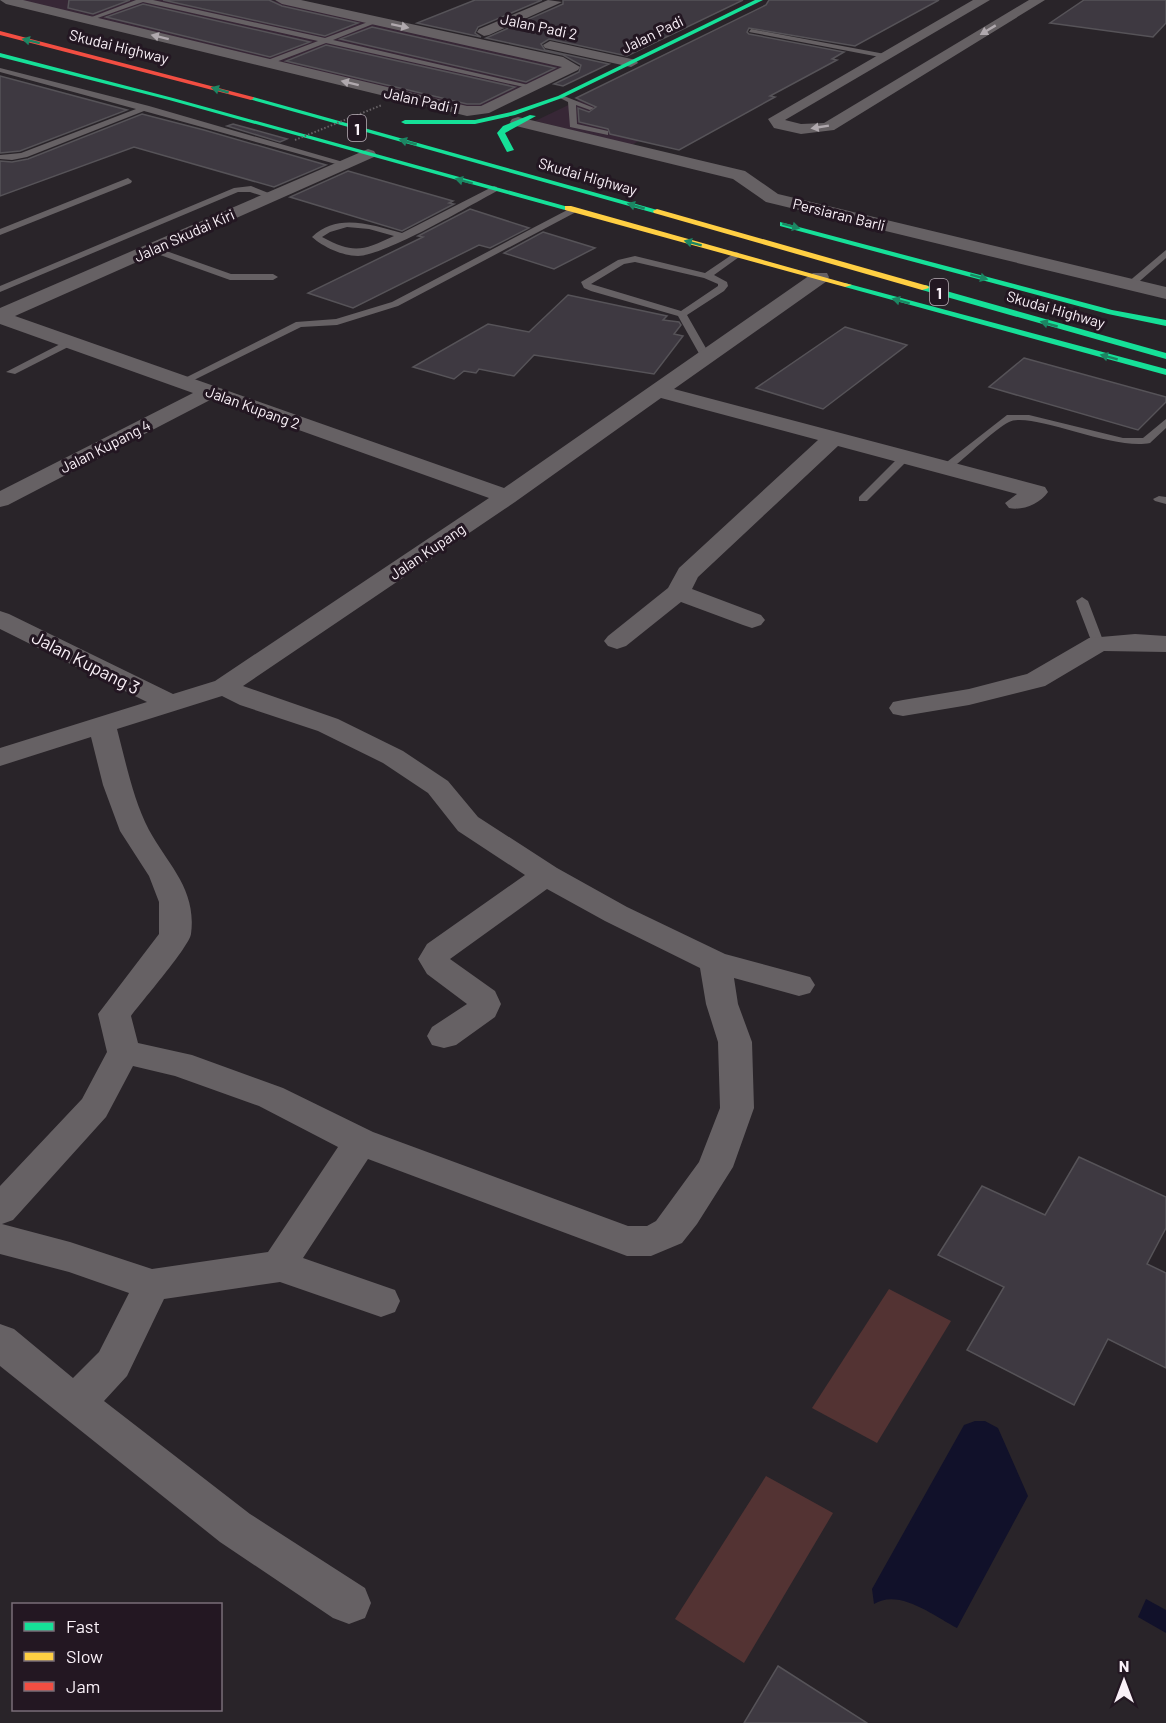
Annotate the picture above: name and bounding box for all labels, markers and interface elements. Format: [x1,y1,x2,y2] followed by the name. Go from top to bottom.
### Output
[499,9,579,43] street label: Jalan Padi 2
[618,11,686,57] street label: Jalan Padi
[391,22,410,31] one-way arrow
[67,25,171,67] street label: Skudai Highway
[980,25,996,36] one-way arrow
[151,32,170,42] one-way arrow
[22,35,40,45] one-way arrow
[341,78,359,88] one-way arrow
[382,83,460,117] street label: Jalan Padi 1
[211,85,229,94] one-way arrow
[348,115,366,141] road number: 1
[810,123,829,132] one-way arrow
[399,137,417,146] one-way arrow
[537,153,639,199] street label: Skudai Highway
[455,175,473,185] one-way arrow
[791,194,887,234] street label: Persiaran Barli
[627,201,645,210] one-way arrow
[131,205,237,265] street label: Jalan Skudai Kiri
[782,222,800,231] one-way arrow
[684,238,702,247] one-way arrow
[970,272,988,282] one-way arrow
[930,279,948,305] road number: 1
[1005,286,1107,332] street label: Skudai Highway
[892,295,910,305] one-way arrow
[1040,319,1058,328] one-way arrow
[1100,352,1118,361] one-way arrow
[203,382,303,432] street label: Jalan Kupang 2
[57,415,153,477] street label: Jalan Kupang 4
[386,519,468,583] street label: Jalan Kupang
[28,625,144,699] street label: Jalan Kupang 3
[12,1603,222,1711] legend
[66,1615,100,1637] text: Fast
[66,1645,103,1667] text: Slow
[1094,1651,1154,1711] north arrow
[1119,1656,1129,1675] text: N
[66,1675,100,1697] text: Jam

